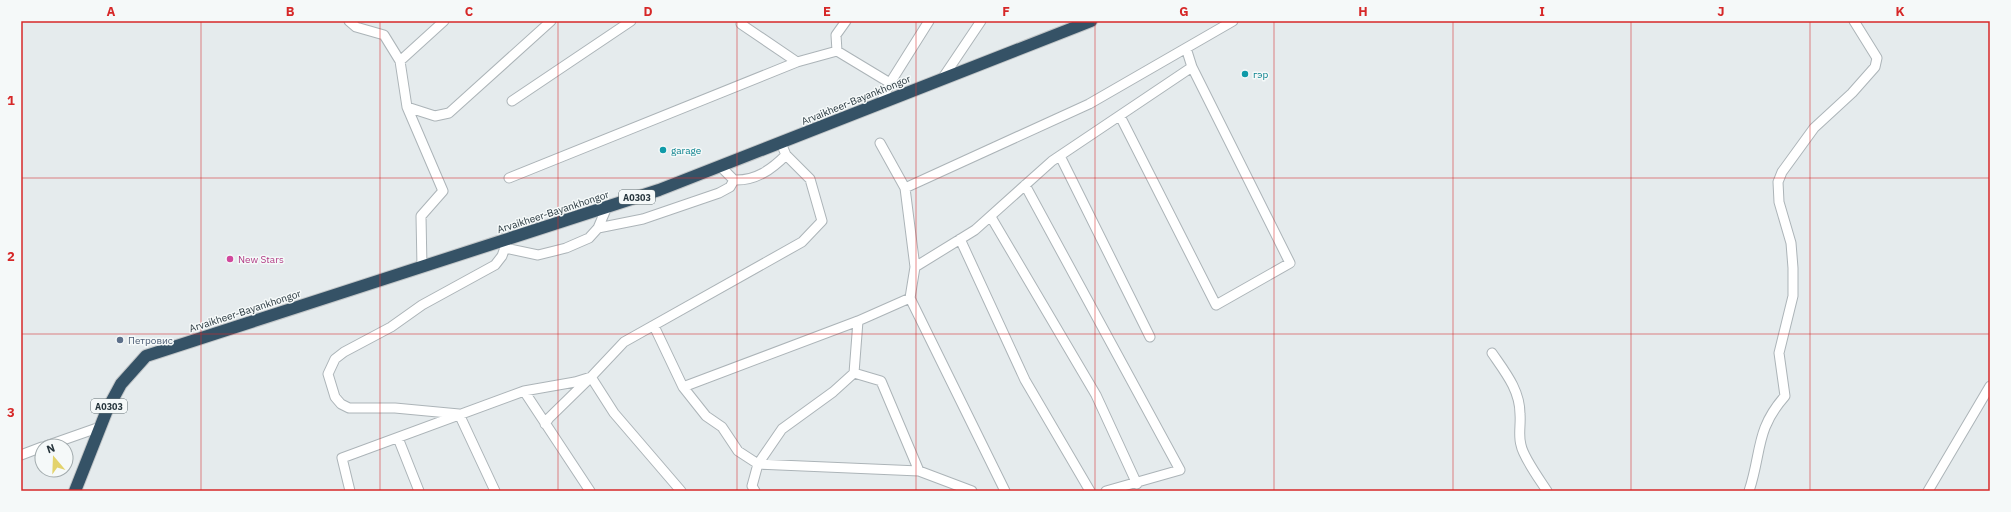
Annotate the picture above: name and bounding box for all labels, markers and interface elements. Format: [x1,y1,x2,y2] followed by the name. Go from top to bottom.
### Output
[107,3,116,20] text: A
[286,3,295,20] text: B
[465,3,474,20] text: C
[643,3,653,20] text: D
[823,3,831,20] text: E
[1002,3,1010,20] text: F
[1179,3,1189,20] text: G
[1358,3,1368,20] text: H
[1539,3,1545,20] text: I
[1717,3,1725,20] text: J
[1895,3,1905,20] text: K
[1253,68,1268,81] place label: гэр
[1240,69,1250,79] marker: гэр
[799,72,913,128] street label: Arvaikheer-Bayankhongor
[7,92,15,109] text: 1
[671,144,702,157] place label: garage
[658,145,668,155] marker: garage
[496,188,611,236] street label: Arvaikheer-Bayankhongor
[619,190,655,204] road number: A0303
[7,248,15,265] text: 2
[238,253,284,266] place label: New Stars
[225,254,235,264] marker: New Stars
[188,287,303,335] street label: Arvaikheer-Bayankhongor
[128,334,173,347] place label: Петровис
[115,335,125,345] marker: Петровис
[91,399,127,413] road number: A0303
[7,404,15,421] text: 3
[34,438,74,478] north arrow
[45,441,57,456] text: N

